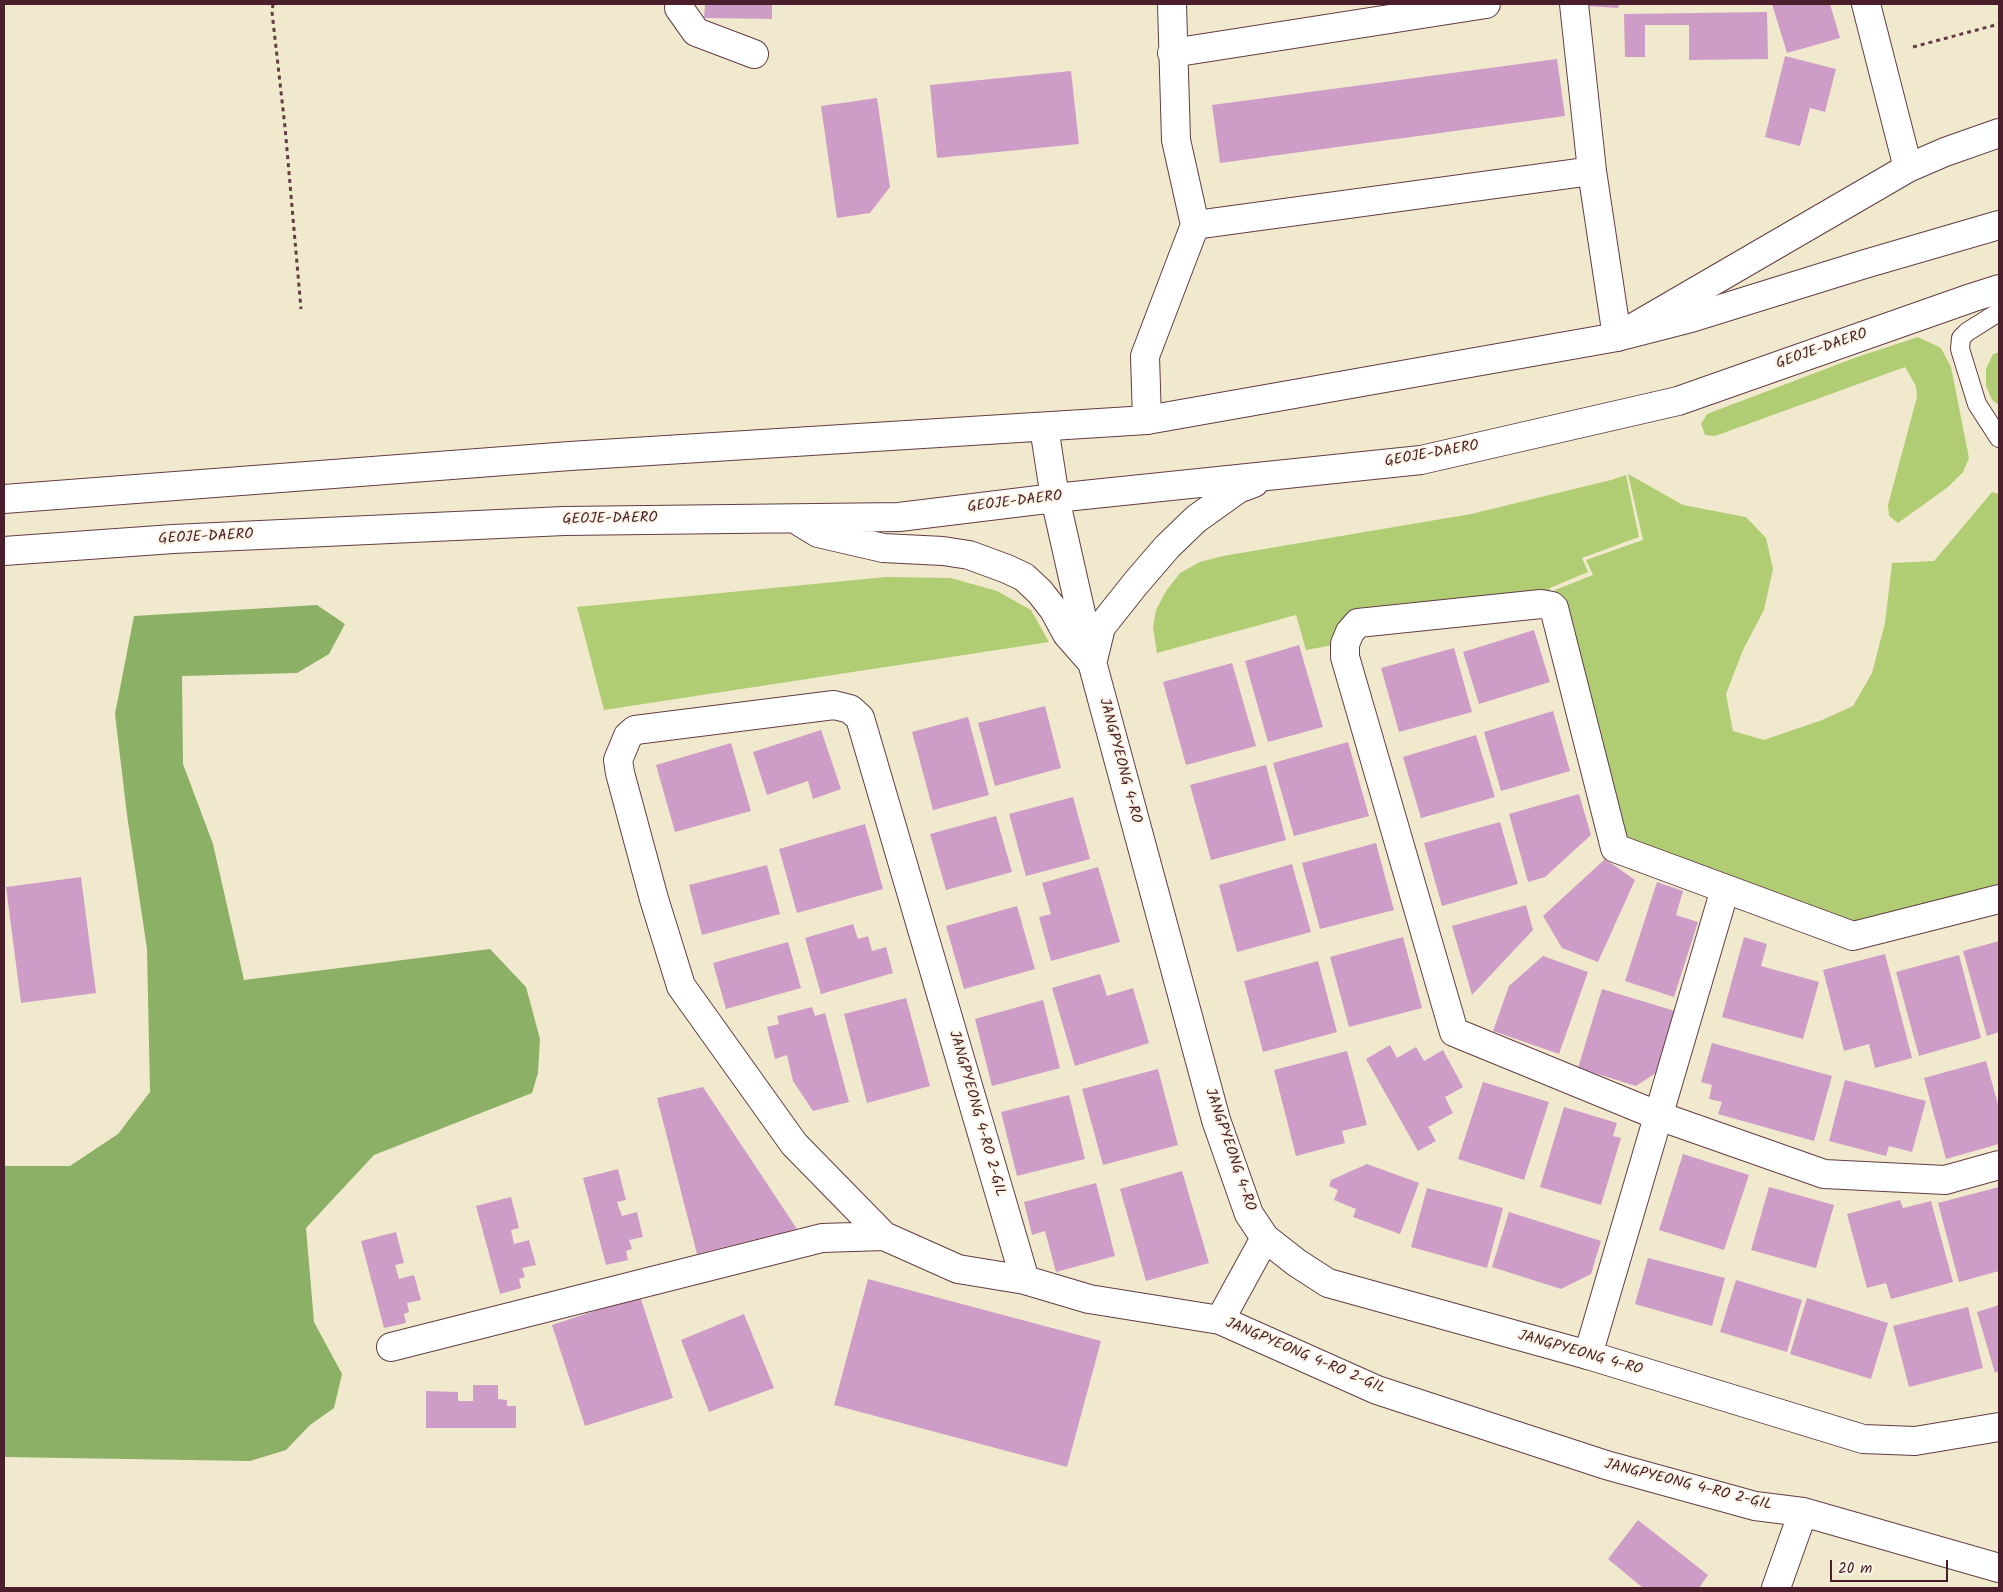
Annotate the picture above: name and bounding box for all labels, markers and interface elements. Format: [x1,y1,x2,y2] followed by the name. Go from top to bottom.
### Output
[1774,326,1870,374] street label: GEOJE-DAERO
[1383,438,1481,472] street label: GEOJE-DAERO
[967,488,1063,518] street label: GEOJE-DAERO
[562,510,658,530] street label: GEOJE-DAERO
[158,527,254,549] street label: GEOJE-DAERO
[1094,697,1144,825] street label: JANGPYEONG 4-RO
[944,1029,1008,1199] street label: JANGPYEONG 4-RO 2-GIL
[1200,1086,1258,1214] street label: JANGPYEONG 4-RO
[1222,1315,1388,1399] street label: JANGPYEONG 4-RO 2-GIL
[1516,1328,1644,1380] street label: JANGPYEONG 4-RO
[1602,1456,1774,1516] street label: JANGPYEONG 4-RO 2-GIL
[1833,1550,1950,1582] scale bar
[1838,1557,1872,1581] text: 20 m

